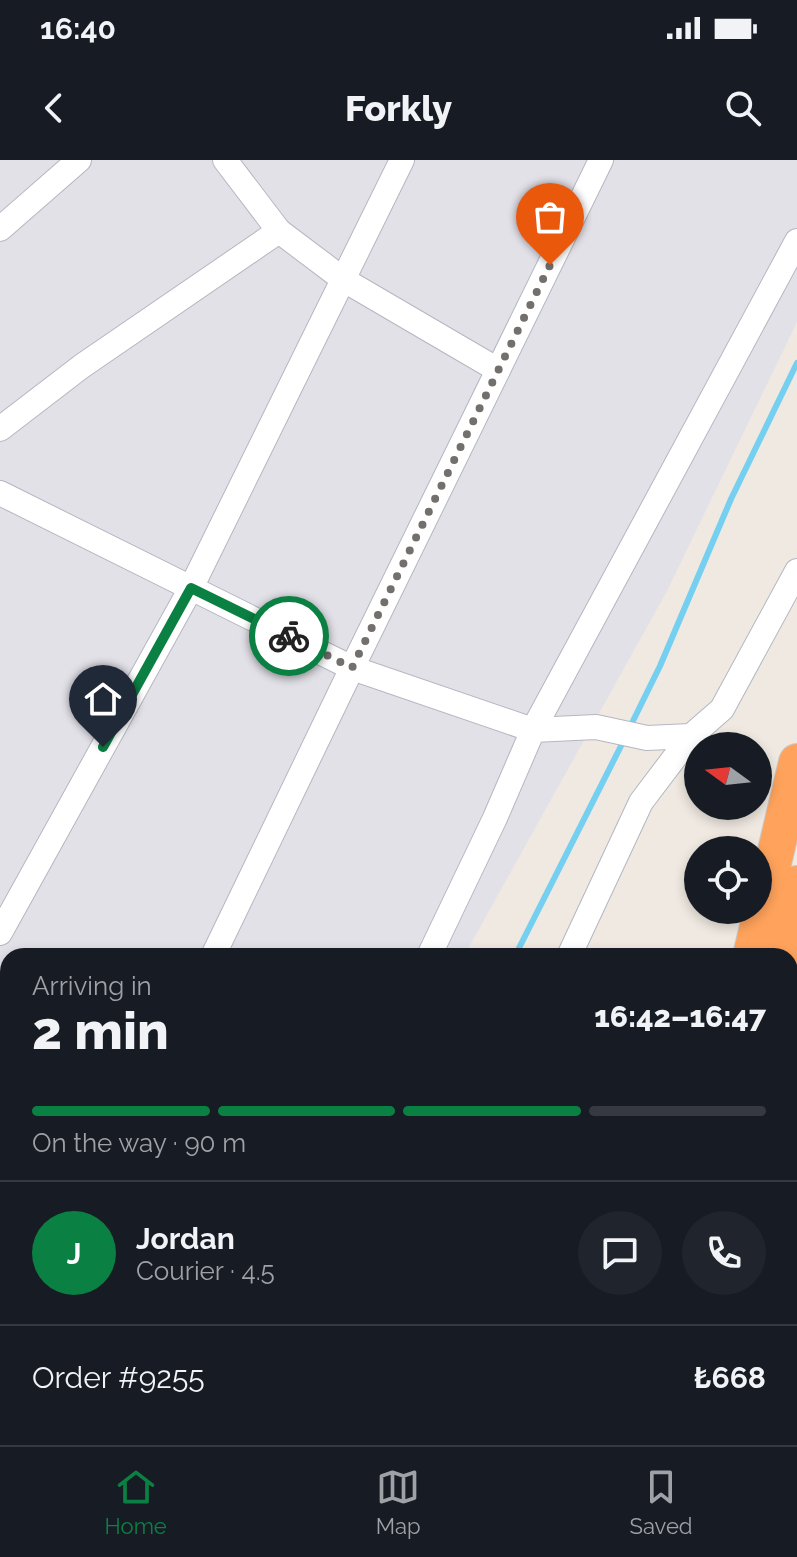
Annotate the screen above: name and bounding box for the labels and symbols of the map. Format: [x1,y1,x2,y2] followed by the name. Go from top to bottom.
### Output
[516,183,584,265] pin
[249,596,329,676] courier
[69,665,137,747] pin
[684,732,772,820] north arrow

